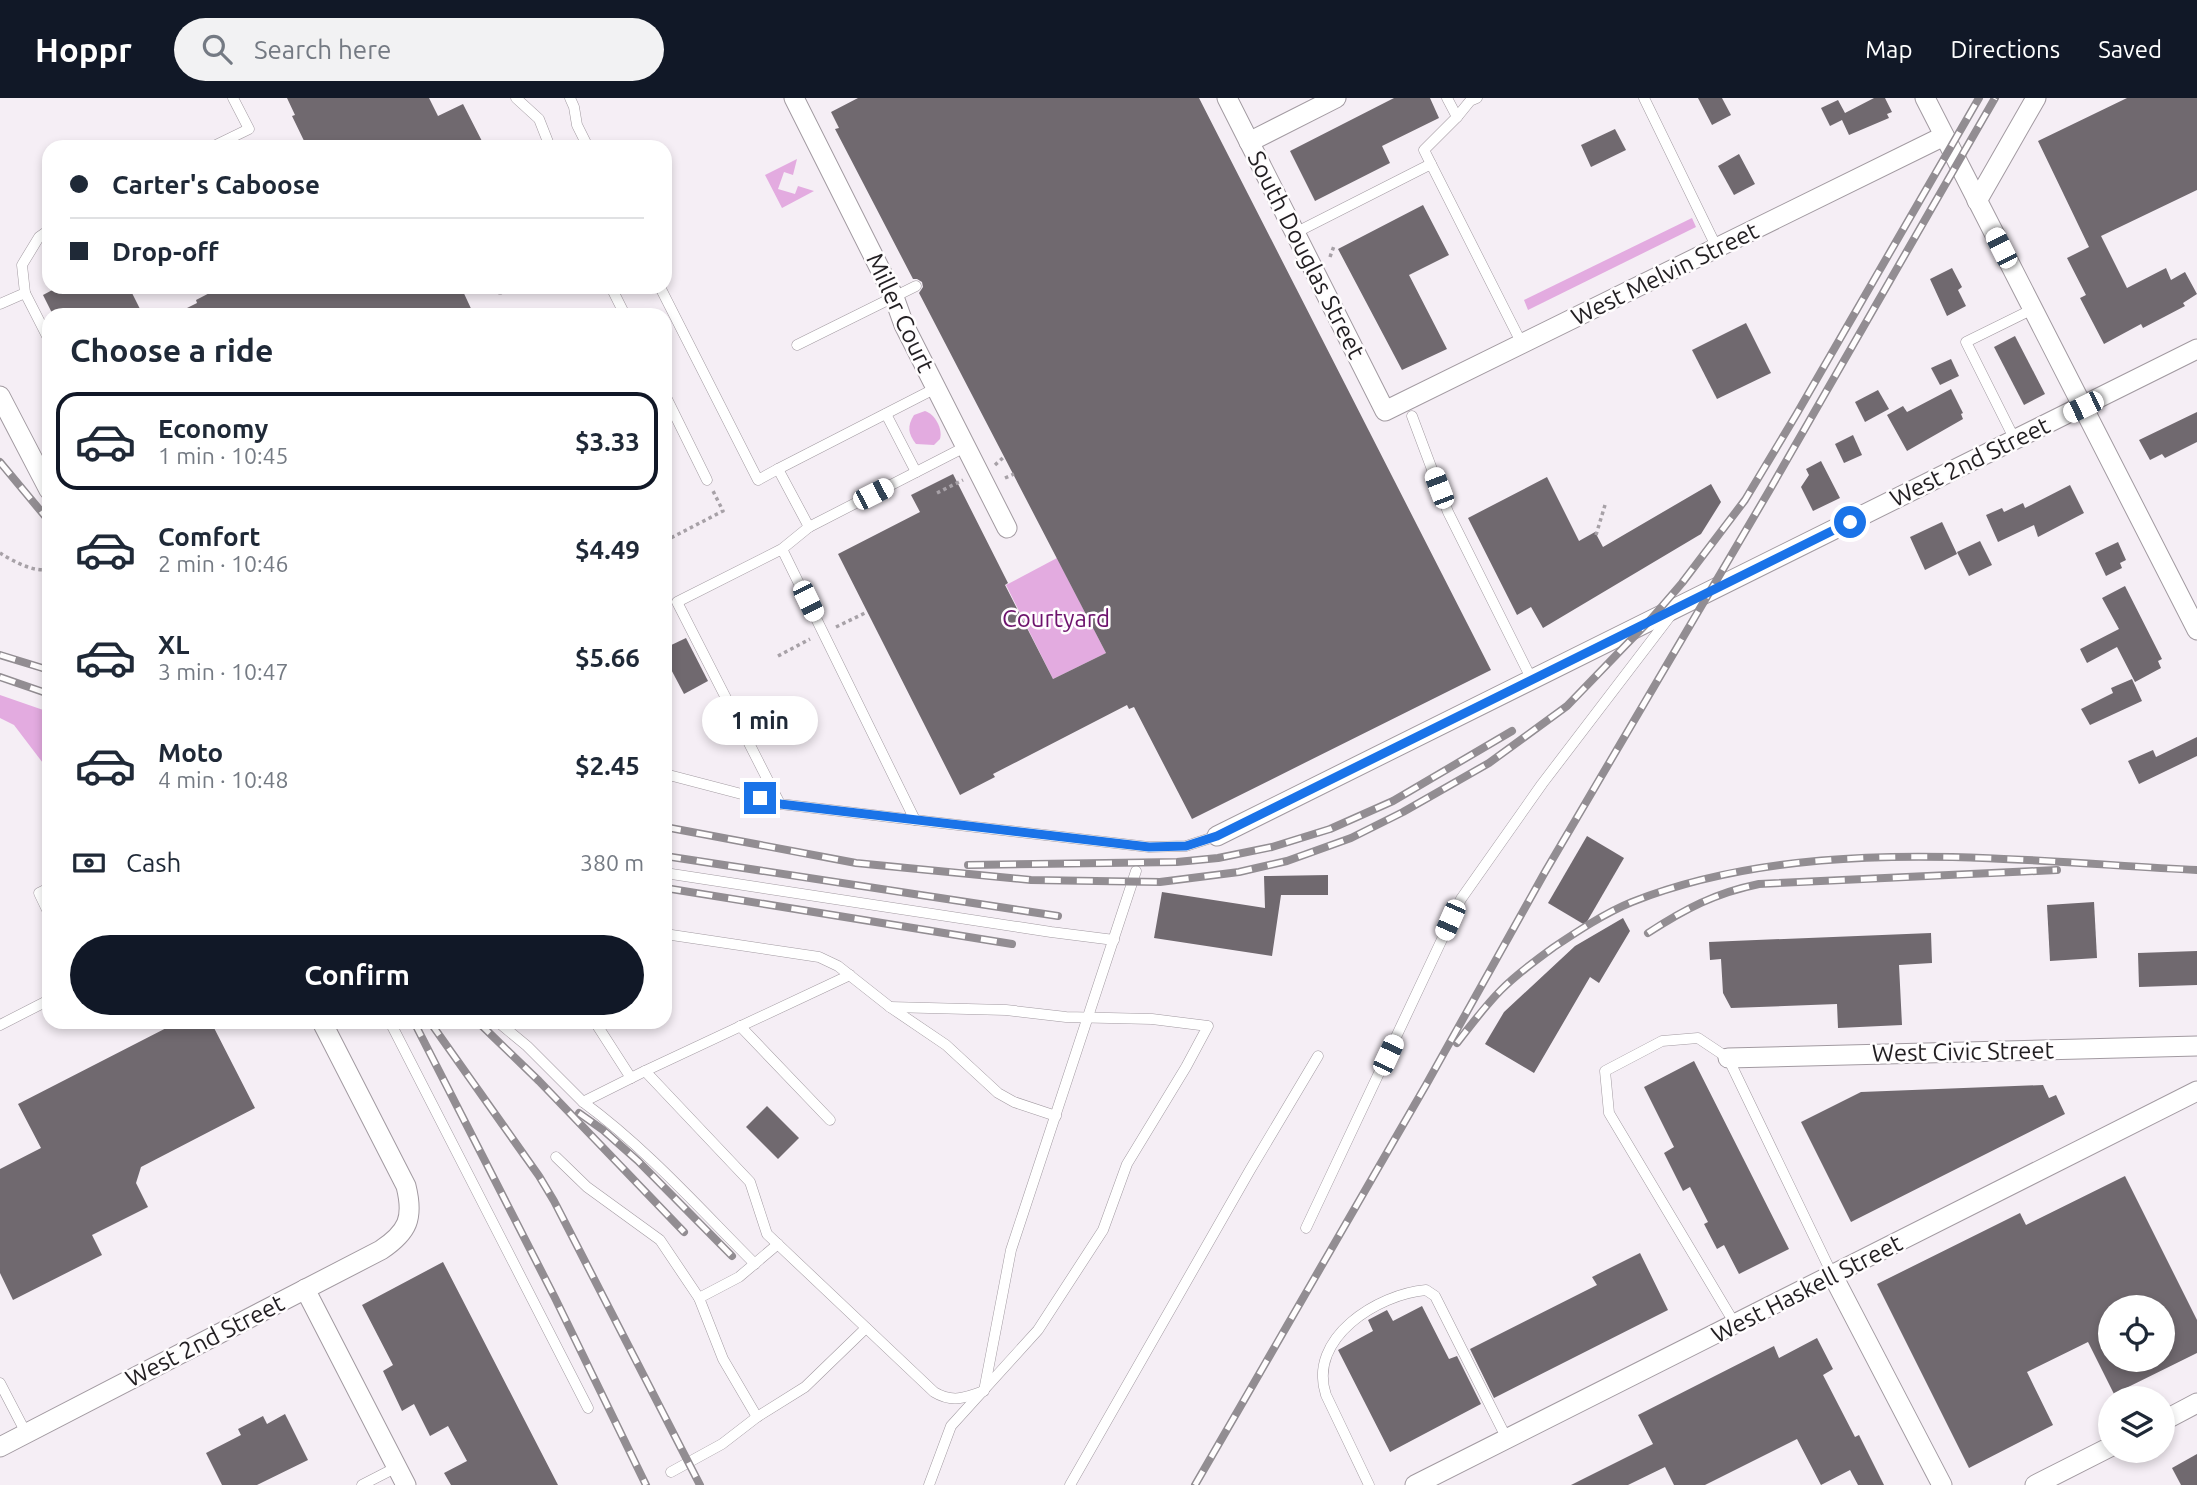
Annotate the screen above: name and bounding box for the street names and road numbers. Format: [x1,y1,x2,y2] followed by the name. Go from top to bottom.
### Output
[1242,147,1371,363] street label: South Douglas Street
[1567,216,1763,331] street label: West Melvin Street
[861,249,940,377] street label: Miller Court
[1886,411,2054,512] street label: West 2nd Street
[1872,1036,2055,1067] street label: West Civic Street
[1707,1229,1907,1348] street label: West Haskell Street
[121,1289,289,1392] street label: West 2nd Street

